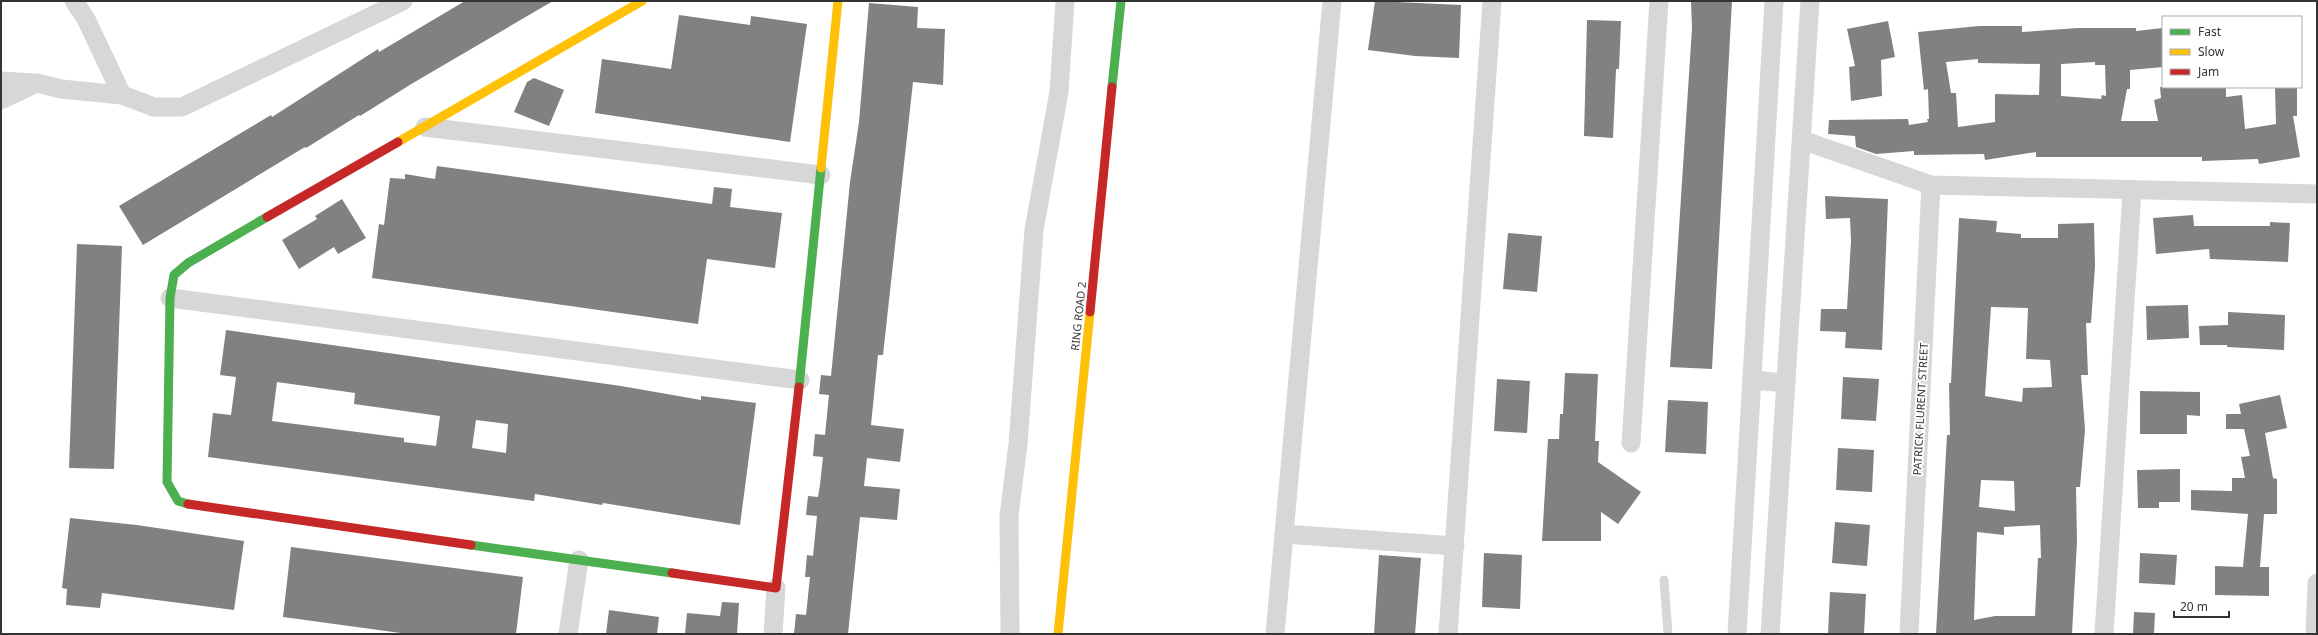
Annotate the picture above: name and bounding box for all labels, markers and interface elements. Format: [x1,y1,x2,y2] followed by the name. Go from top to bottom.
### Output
[2162,16,2302,88] legend
[2198,23,2222,40] text: Fast
[2198,43,2225,60] text: Slow
[2197,63,2219,80] text: Jam
[1067,281,1089,351] street label: RING ROAD 2
[1909,342,1931,476] street label: PATRICK FLURENT STREET
[2174,593,2229,619] scale bar
[2180,598,2208,615] text: 20 m

